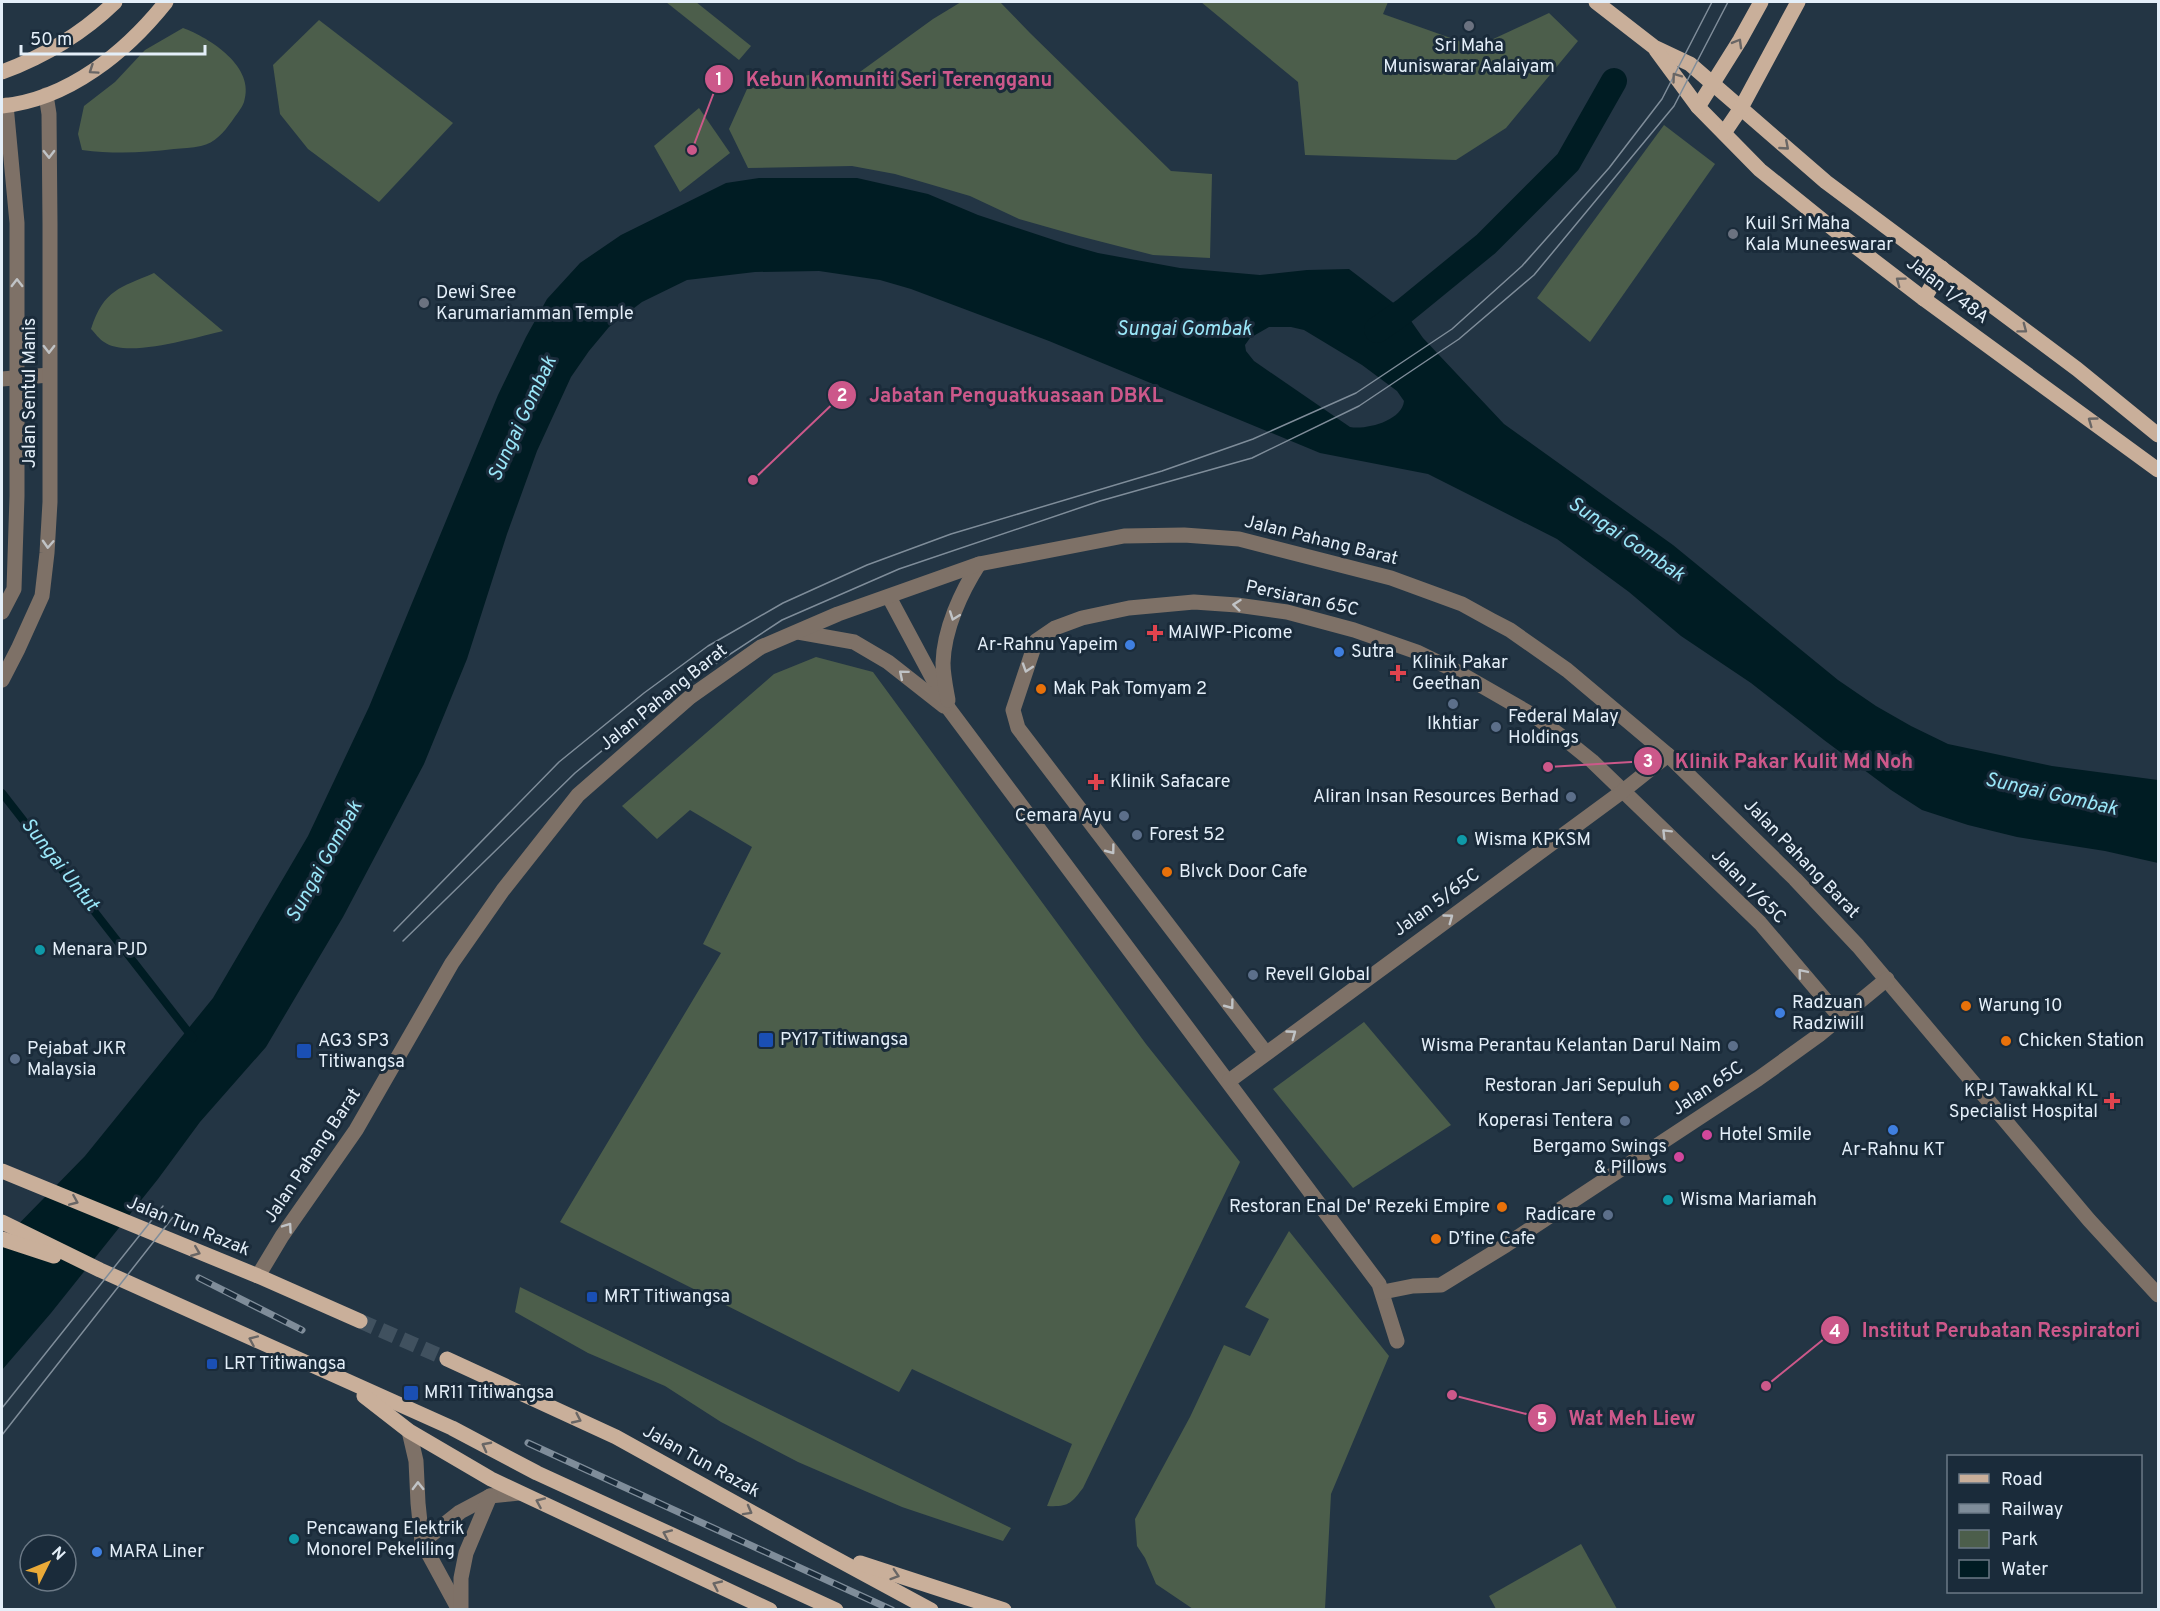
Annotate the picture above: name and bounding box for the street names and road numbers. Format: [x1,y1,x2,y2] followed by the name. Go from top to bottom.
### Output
[1901,252,1993,330] street label: Jalan 1/48A
[19,318,42,468] street label: Jalan Sentul Manis
[1242,511,1400,571] street label: Jalan Pahang Barat
[1243,576,1361,622] street label: Persiaran 65C
[596,639,732,757] street label: Jalan Pahang Barat
[1738,794,1864,924] street label: Jalan Pahang Barat
[1706,845,1790,929] street label: Jalan 1/65C
[1389,864,1485,942] street label: Jalan 5/65C
[1668,1057,1748,1121] street label: Jalan 65C
[259,1084,367,1228] street label: Jalan Pahang Barat
[123,1192,253,1262] street label: Jalan Tun Razak
[638,1420,764,1504] street label: Jalan Tun Razak

